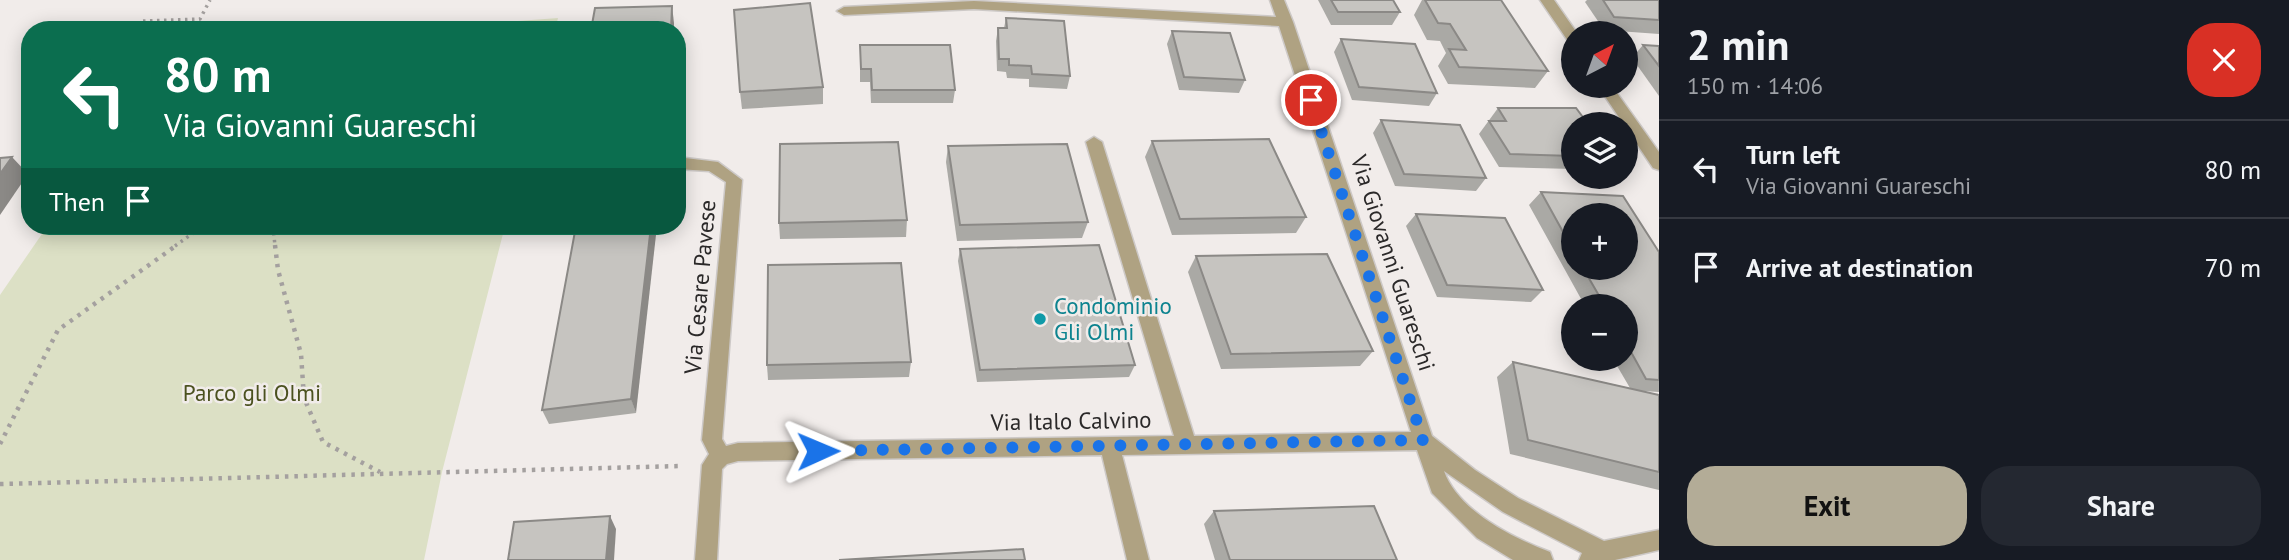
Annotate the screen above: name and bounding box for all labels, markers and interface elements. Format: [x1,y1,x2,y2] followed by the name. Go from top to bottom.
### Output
[1687,17,1789,72] text: 2 min
[1561,21,1638,98] north arrow
[1561,21,1638,371] map controls
[2187,23,2261,97] button: close
[164,42,271,106] text: 80 m
[49,49,140,140] icon: left
[1281,70,1341,130] pin
[1687,71,1823,100] text: 150 m · 14:06
[1292,81,1330,119] icon: arrive
[164,104,477,146] text: Via Giovanni Guareschi
[1561,112,1638,189] button: layers
[1746,138,1840,171] text: Turn left
[1345,150,1442,374] street label: Via Giovanni Guareschi
[1687,150,1725,188] icon: left
[2205,153,2261,186] text: 80 m
[1746,171,1971,200] text: Via Giovanni Guareschi
[119,182,157,220] icon: arrive
[49,185,105,218] text: Then
[677,199,722,376] street label: Via Cesare Pavese
[1561,203,1638,280] button: +
[1687,248,1725,286] icon: arrive
[1746,251,1973,284] text: Arrive at destination
[2205,251,2261,284] text: 70 m
[1054,291,1172,346] place label: Condominio Gli Olmi
[1561,294,1638,371] button: −
[1032,311,1048,327] marker: Condominio Gli Olmi
[183,378,321,407] park label: Parco gli Olmi
[989,405,1152,436] street label: Via Italo Calvino
[781,414,855,488] position arrow
[1687,466,1967,546] button: Exit
[1981,466,2261,546] button: Share

